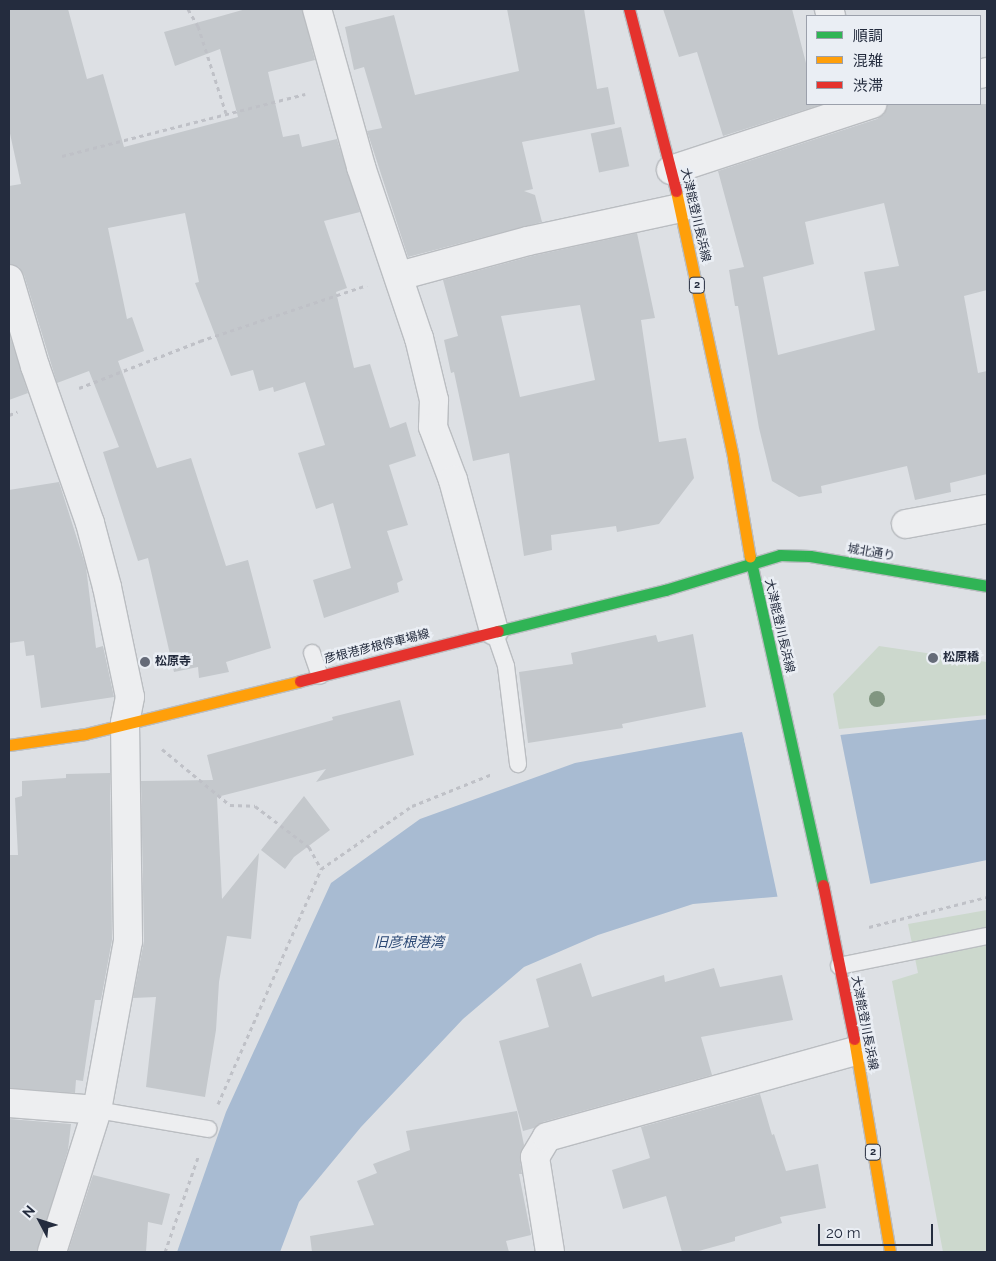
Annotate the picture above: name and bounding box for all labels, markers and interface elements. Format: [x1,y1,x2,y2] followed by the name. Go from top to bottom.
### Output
[806,15,981,105] legend
[853,27,883,45] text: 順調
[853,52,883,70] text: 混雑
[853,77,883,95] text: 渋滞
[677,167,713,263] street label: 大津能登川長浜線
[688,276,706,294] road number: 2
[846,542,896,564] street label: 城北通り
[761,578,797,674] street label: 大津能登川長浜線
[323,627,431,667] street label: 彦根港彦根停車場線
[943,651,979,665] place label: 松原橋
[927,652,939,664] marker: 松原橋
[155,655,191,669] place label: 松原寺
[139,656,151,668] marker: 松原寺
[374,934,444,950] water label: 旧彦根港湾
[848,975,880,1071] street label: 大津能登川長浜線
[864,1144,882,1160] road number: 2
[15,1196,65,1246] north arrow
[19,1202,38,1221] text: N
[821,1214,936,1246] scale bar
[826,1224,861,1242] text: 20 m

